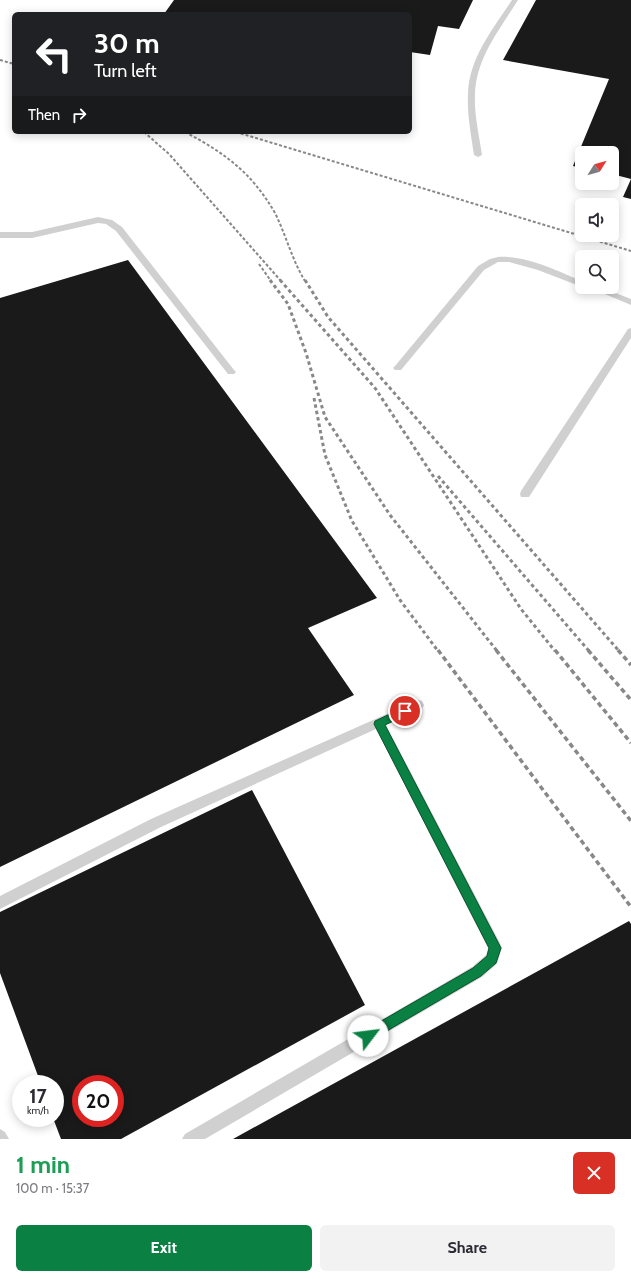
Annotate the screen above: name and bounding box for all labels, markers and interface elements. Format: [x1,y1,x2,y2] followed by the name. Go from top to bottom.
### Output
[94,26,160,60] text: 30 m
[28,28,80,80] icon: left
[94,60,157,82] text: Turn left
[68,104,90,126] icon: right
[28,106,60,124] text: Then
[575,146,619,190] north arrow
[575,146,619,294] map controls
[575,198,619,242] button: sound
[575,250,619,294] button: search
[388,694,422,728] pin
[394,700,416,722] icon: arrive
[347,1015,389,1057] position arrow
[72,1075,124,1127] speed limit sign: 20
[29,1084,47,1108] text: 17
[27,1104,49,1117] text: km/h
[16,1150,70,1179] text: 1 min
[573,1152,615,1194] button: close
[16,1180,89,1196] text: 100 m · 15:37
[16,1225,312,1271] button: Exit
[320,1225,615,1271] button: Share

